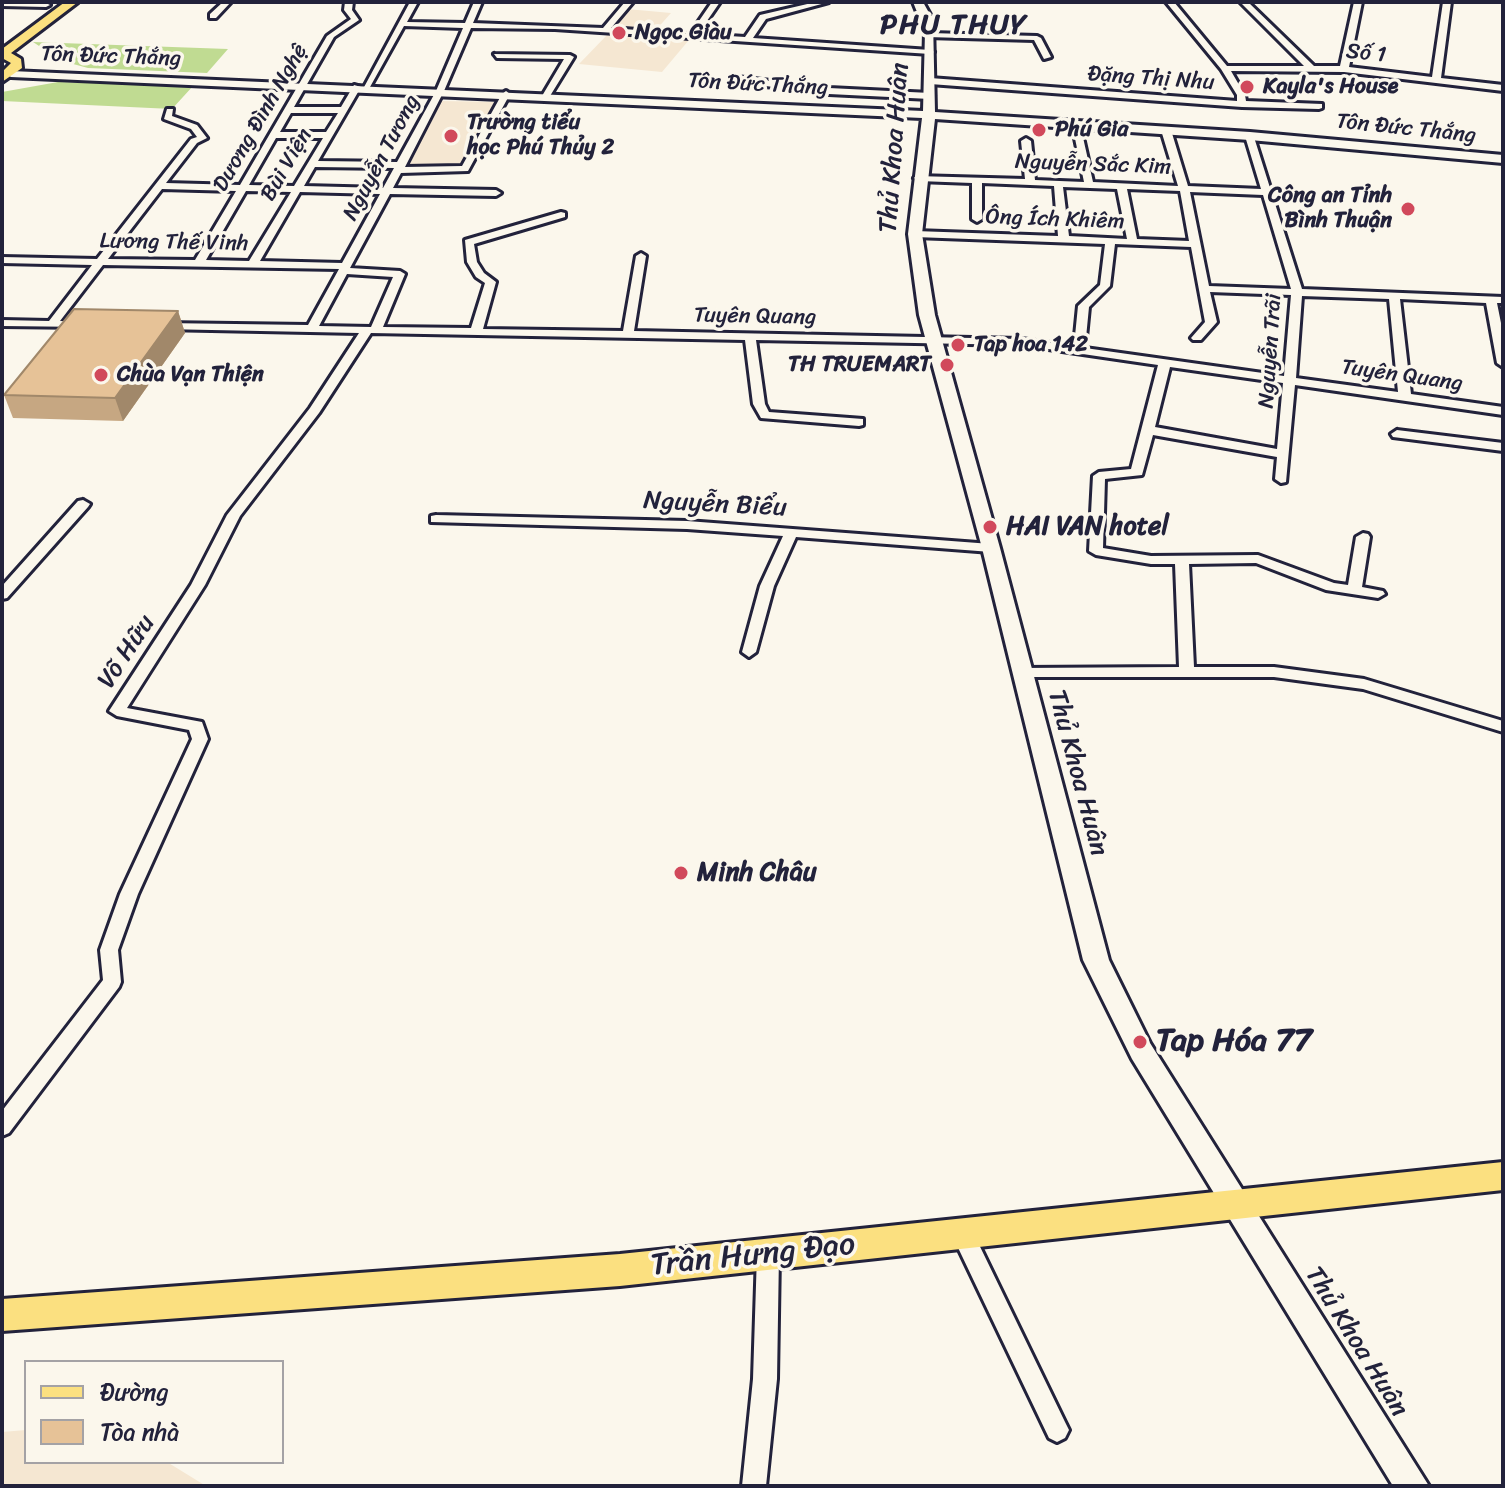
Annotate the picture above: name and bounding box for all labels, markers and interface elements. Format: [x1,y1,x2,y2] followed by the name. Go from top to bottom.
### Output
[880,9,1028,43] district label: PHU THUY
[635,20,732,46] place label: Ngọc Giàu
[610,24,628,42] marker: Ngọc Giàu
[1345,39,1387,69] street label: Số 1
[208,40,314,196] street label: Dương Đình Nghệ
[40,41,182,73] street label: Tôn Đức Thắng
[1087,61,1215,97] street label: Đặng Thị Nhu
[873,62,917,234] street label: Thủ Khoa Huân
[687,68,829,102] street label: Tôn Đức Thắng
[1263,74,1398,100] place label: Kayla's House
[1238,78,1256,96] marker: Kayla's House
[338,91,426,225] street label: Nguyễn Tương
[1335,109,1477,149] street label: Tôn Đức Thắng
[467,110,614,162] place label: Trường tiểu học Phú Thủy 2
[1055,117,1128,143] place label: Phú Gia
[1030,121,1048,139] marker: Phú Gia
[256,124,318,206] street label: Bùi Viện
[442,127,460,145] marker: Trường tiểu học Phú Thủy 2
[1014,149,1172,181] street label: Nguyễn Sắc Kim
[1268,183,1392,234] place label: Công an Tỉnh Bình Thuận
[1399,200,1417,218] marker: Công an Tỉnh Bình Thuận
[985,204,1125,236] street label: Ông Ích Khiêm
[99,229,249,257] street label: Lương Thế Vinh
[1254,293,1288,409] street label: Nguyễn Trãi
[694,303,816,331] street label: Tuyên Quang
[974,332,1088,358] place label: Tap hoa 142
[949,336,967,354] marker: Tap hoa 142
[788,352,931,378] place label: TH TRUEMART
[1340,354,1464,398] street label: Tuyên Quang
[938,356,956,374] marker: TH TRUEMART
[117,362,264,388] place label: Chùa Vạn Thiện
[92,366,110,384] marker: Chùa Vạn Thiện
[642,486,788,524] street label: Nguyễn Biểu
[1006,511,1169,543] place label: HAI VAN hotel
[981,518,999,536] marker: HAI VAN hotel
[92,609,162,695] street label: Võ Hữu
[1040,687,1114,859] street label: Thủ Khoa Huân
[697,857,817,889] place label: Minh Châu
[672,864,690,882] marker: Minh Châu
[1156,1023,1312,1061] place label: Tap Hóa 77
[1131,1033,1149,1051] marker: Tap Hóa 77
[649,1226,857,1286] street label: Trần Hưng Đạo
[1298,1261,1414,1423] street label: Thủ Khoa Huân
[24,1360,284,1464] legend
[100,1371,169,1413] text: Đường
[100,1411,179,1453] text: Tòa nhà

